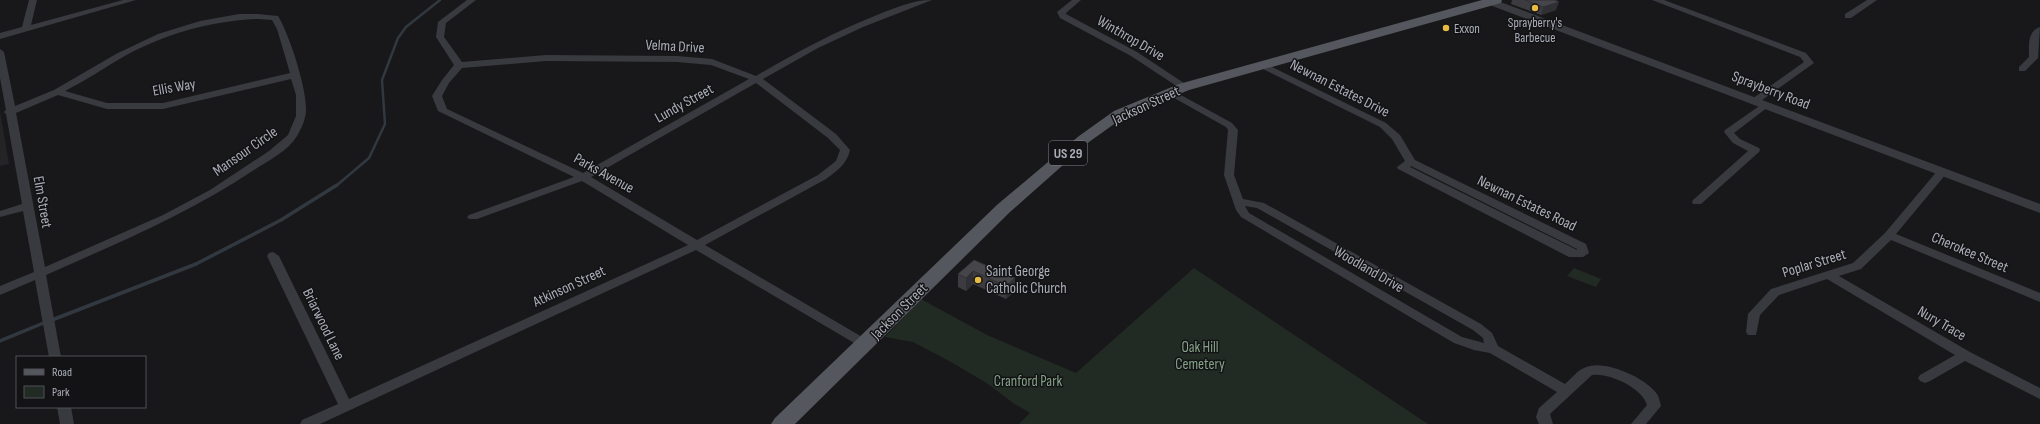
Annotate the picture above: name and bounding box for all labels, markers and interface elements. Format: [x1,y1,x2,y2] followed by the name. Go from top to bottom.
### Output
[1530,3,1540,13] marker: Sprayberry's Barbecue
[1093,11,1168,65] street label: Winthrop Drive
[1508,15,1562,46] place label: Sprayberry's Barbecue
[1454,21,1480,37] place label: Exxon
[1441,23,1451,33] marker: Exxon
[645,35,705,58] street label: Velma Drive
[1287,55,1393,122] street label: Newnan Estates Drive
[1729,67,1813,114] street label: Sprayberry Road
[151,74,197,101] street label: Ellis Way
[652,79,717,127] street label: Lundy Street
[1108,81,1183,130] street label: Jackson Street
[209,122,281,181] street label: Mansour Circle
[1049,141,1087,165] road number: US 29
[570,149,637,198] street label: Parks Avenue
[1474,171,1580,236] street label: Newnan Estates Road
[29,175,57,230] street label: Elm Street
[1929,228,2011,277] street label: Cherokee Street
[1330,242,1407,297] street label: Woodland Drive
[1780,245,1849,282] street label: Poplar Street
[529,261,609,312] street label: Atkinson Street
[986,262,1067,298] place label: Saint George Catholic Church
[973,275,983,285] marker: Saint George Catholic Church
[866,279,932,344] street label: Jackson Street
[298,285,349,363] street label: Briarwood Lane
[1914,302,1970,345] street label: Nury Trace
[1175,338,1225,374] park label: Oak Hill Cemetery
[16,356,146,408] legend
[52,365,72,380] text: Road
[994,372,1062,391] park label: Cranford Park
[52,385,70,400] text: Park

